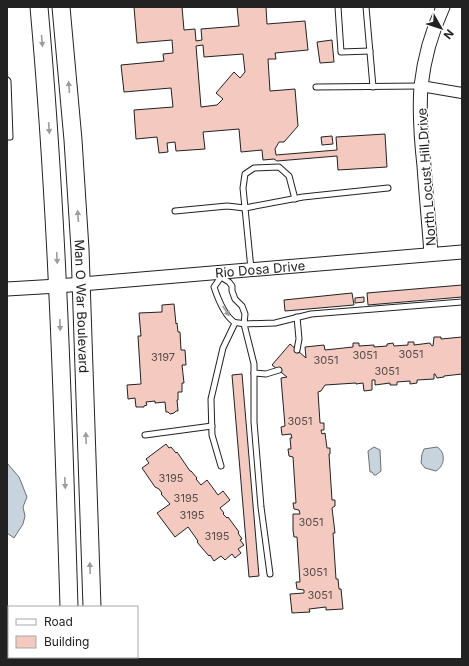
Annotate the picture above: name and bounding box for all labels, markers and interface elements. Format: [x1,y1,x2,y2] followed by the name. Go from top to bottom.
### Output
[421,8,461,48] north arrow
[441,27,457,42] text: N
[39,35,46,47] one-way arrow
[65,80,72,93] one-way arrow
[413,107,439,247] street label: North Locust Hill Drive
[46,122,53,134] one-way arrow
[75,210,82,222] one-way arrow
[71,239,92,373] street label: Man O War Boulevard
[53,252,60,264] one-way arrow
[215,257,306,281] street label: Rio Dosa Drive
[222,305,229,317] one-way arrow
[56,319,63,331] one-way arrow
[399,347,423,361] house number: 3051
[353,348,377,362] house number: 3051
[151,350,175,364] house number: 3197
[314,353,338,367] house number: 3051
[375,364,399,378] house number: 3051
[288,414,312,428] house number: 3051
[83,431,89,444] one-way arrow
[159,471,184,485] house number: 3195
[62,477,68,490] one-way arrow
[174,491,199,505] house number: 3195
[180,508,205,522] house number: 3195
[299,515,323,529] house number: 3051
[205,529,230,543] house number: 3195
[87,562,94,574] one-way arrow
[303,565,327,579] house number: 3051
[308,588,332,602] house number: 3051
[8,606,138,658] legend
[44,614,73,629] text: Road
[44,634,89,649] text: Building

